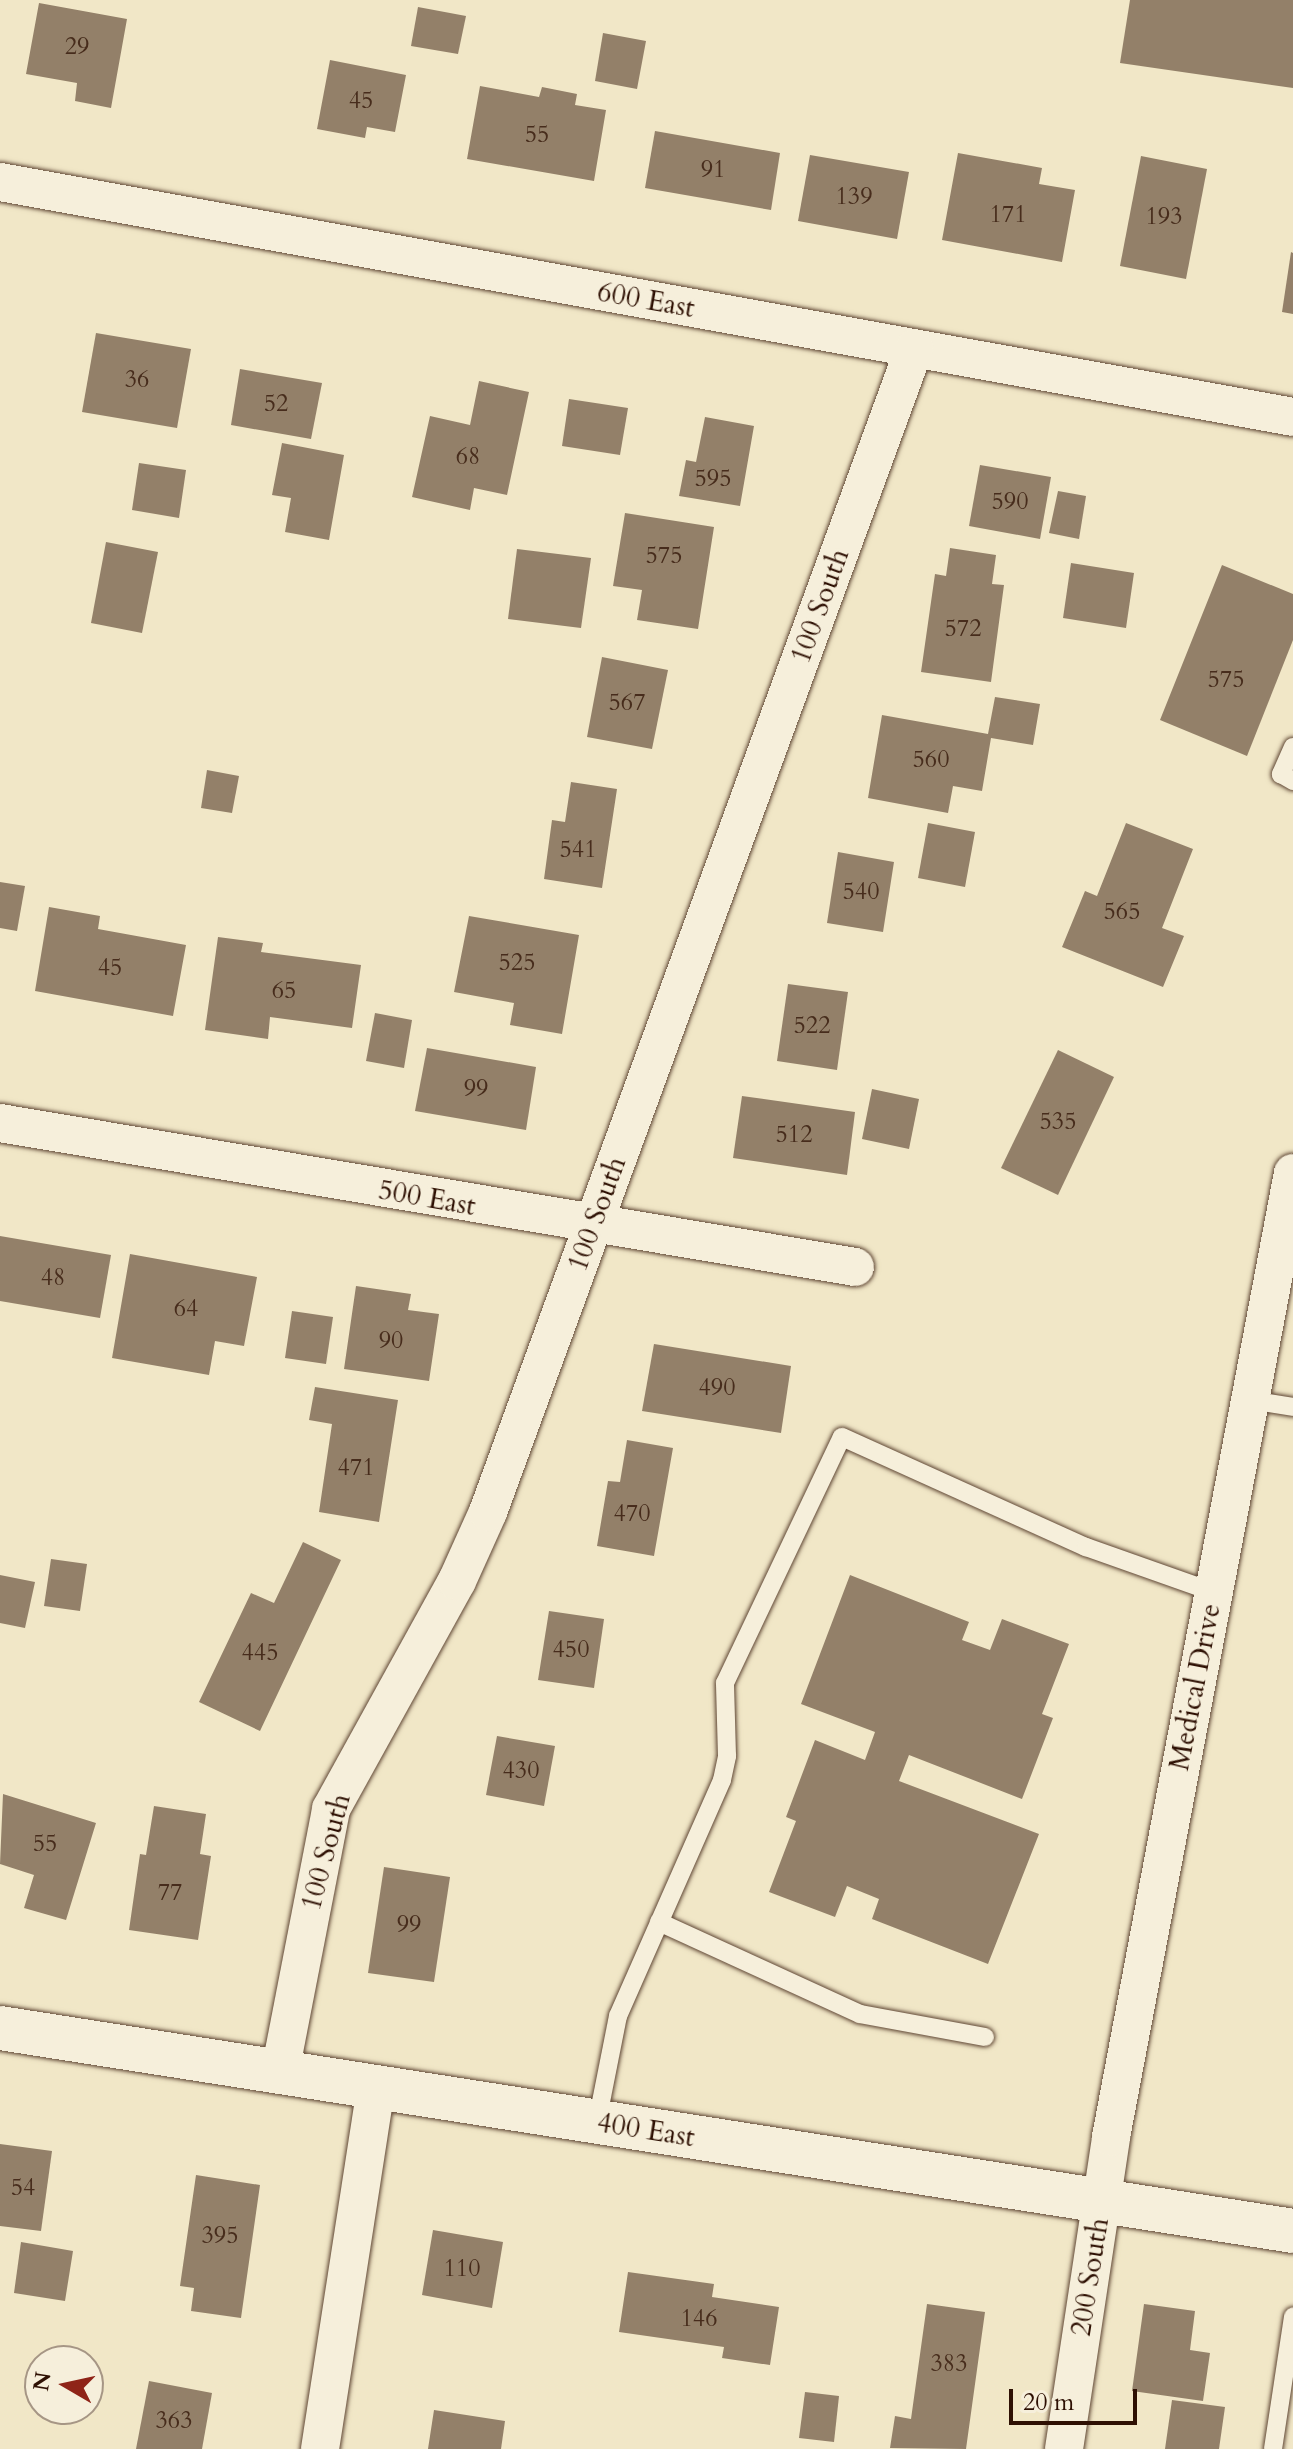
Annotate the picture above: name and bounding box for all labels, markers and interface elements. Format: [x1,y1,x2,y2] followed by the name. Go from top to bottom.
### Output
[65,33,89,61] house number: 29
[349,87,373,115] house number: 45
[525,121,549,149] house number: 55
[701,156,725,184] house number: 91
[836,183,872,211] house number: 139
[990,201,1026,229] house number: 171
[1146,203,1182,231] house number: 193
[595,275,697,325] street label: 600 East
[125,366,149,394] house number: 36
[264,390,288,418] house number: 52
[456,443,480,471] house number: 68
[695,465,731,493] house number: 595
[992,488,1028,516] house number: 590
[646,542,682,570] house number: 575
[784,544,856,668] street label: 100 South
[945,615,981,643] house number: 572
[1208,666,1244,694] house number: 575
[609,689,645,717] house number: 567
[913,746,949,774] house number: 560
[560,836,596,864] house number: 541
[843,878,879,906] house number: 540
[1104,898,1140,926] house number: 565
[499,949,535,977] house number: 525
[98,954,122,982] house number: 45
[272,977,296,1005] house number: 65
[794,1012,830,1040] house number: 522
[464,1075,488,1103] house number: 99
[1040,1108,1076,1136] house number: 535
[776,1121,812,1149] house number: 512
[561,1152,633,1276] street label: 100 South
[376,1173,478,1223] street label: 500 East
[41,1264,65,1292] house number: 48
[174,1295,198,1323] house number: 64
[379,1327,403,1355] house number: 90
[699,1374,735,1402] house number: 490
[338,1454,374,1482] house number: 471
[614,1500,650,1528] house number: 470
[1162,1601,1228,1773] street label: Medical Drive
[553,1636,589,1664] house number: 450
[242,1639,278,1667] house number: 445
[503,1757,539,1785] house number: 430
[294,1790,358,1914] street label: 100 South
[33,1830,57,1858] house number: 55
[158,1879,182,1907] house number: 77
[397,1911,421,1939] house number: 99
[595,2106,697,2154] street label: 400 East
[11,2174,35,2202] house number: 54
[1064,2215,1116,2339] street label: 200 South
[202,2222,238,2250] house number: 395
[444,2255,480,2283] house number: 110
[681,2305,717,2333] house number: 146
[24,2345,104,2425] north arrow
[931,2350,967,2378] house number: 383
[26,2370,59,2393] text: N
[1013,2373,1141,2423] scale bar
[1023,2386,1074,2419] text: 20 m
[156,2407,192,2435] house number: 363

